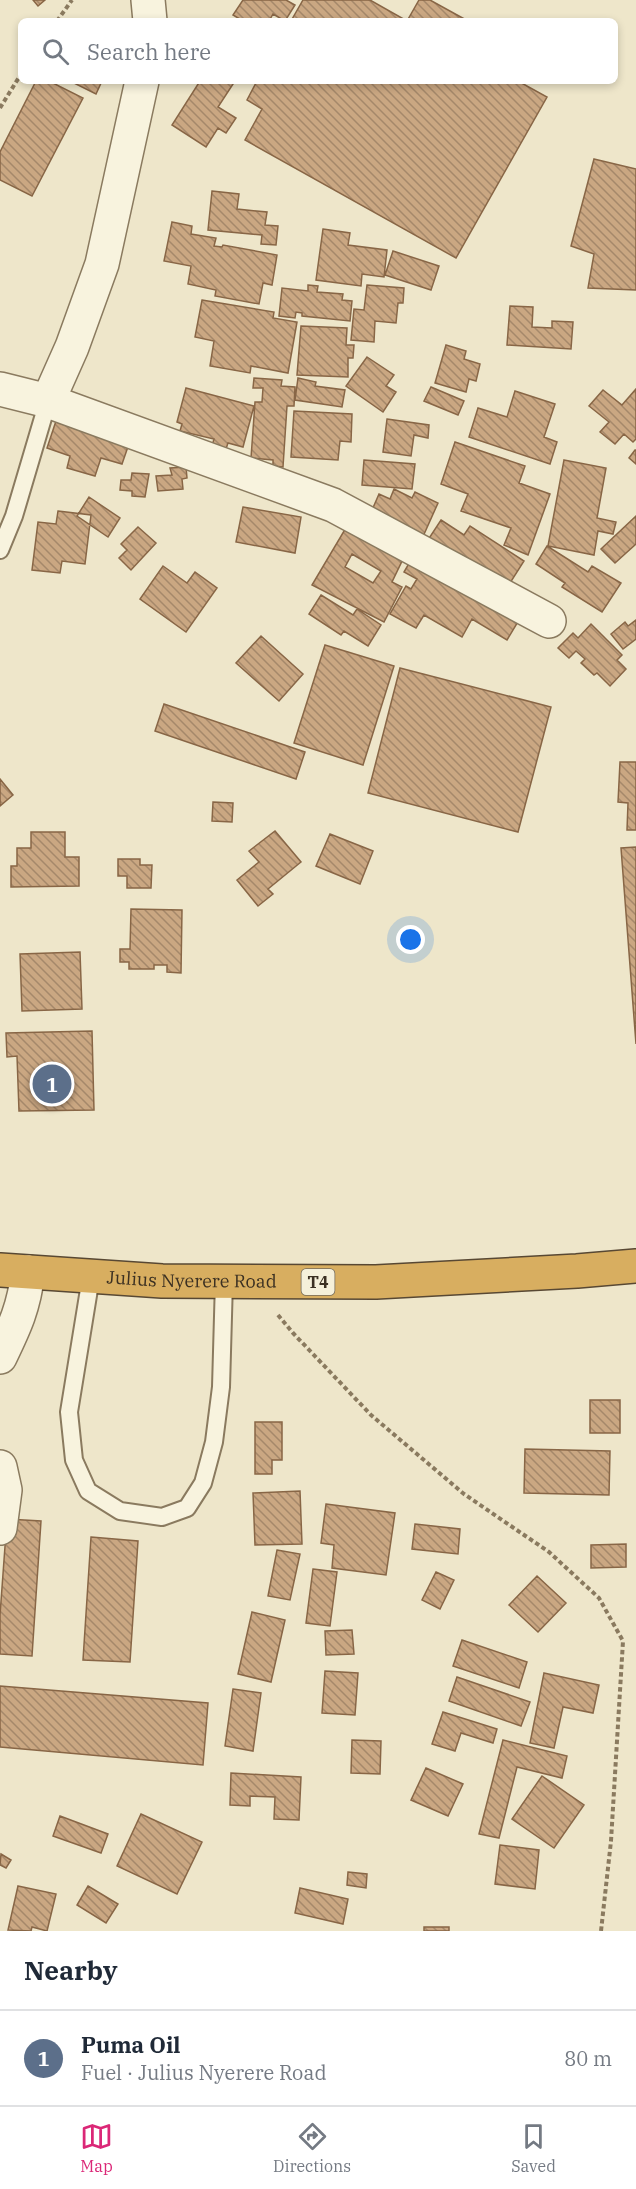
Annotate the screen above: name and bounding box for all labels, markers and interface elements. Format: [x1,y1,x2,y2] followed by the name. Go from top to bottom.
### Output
[18,18,618,84] search box
[39,35,72,68] icon: search
[87,37,211,66] text: Search here
[396,925,425,954] your location
[32,1062,72,1106] pin: 1
[106,1265,277,1293] street label: Julius Nyerere Road
[302,1269,334,1295] road number: T4
[24,1953,118,1987] text: Nearby
[81,2030,181,2059] text: Puma Oil
[38,2045,50,2072] text: 1
[564,2045,612,2072] text: 80 m
[81,2059,327,2086] text: Fuel · Julius Nyerere Road
[80,2120,113,2176] tab: Map
[273,2120,351,2176] tab: Directions
[511,2120,556,2176] tab: Saved

